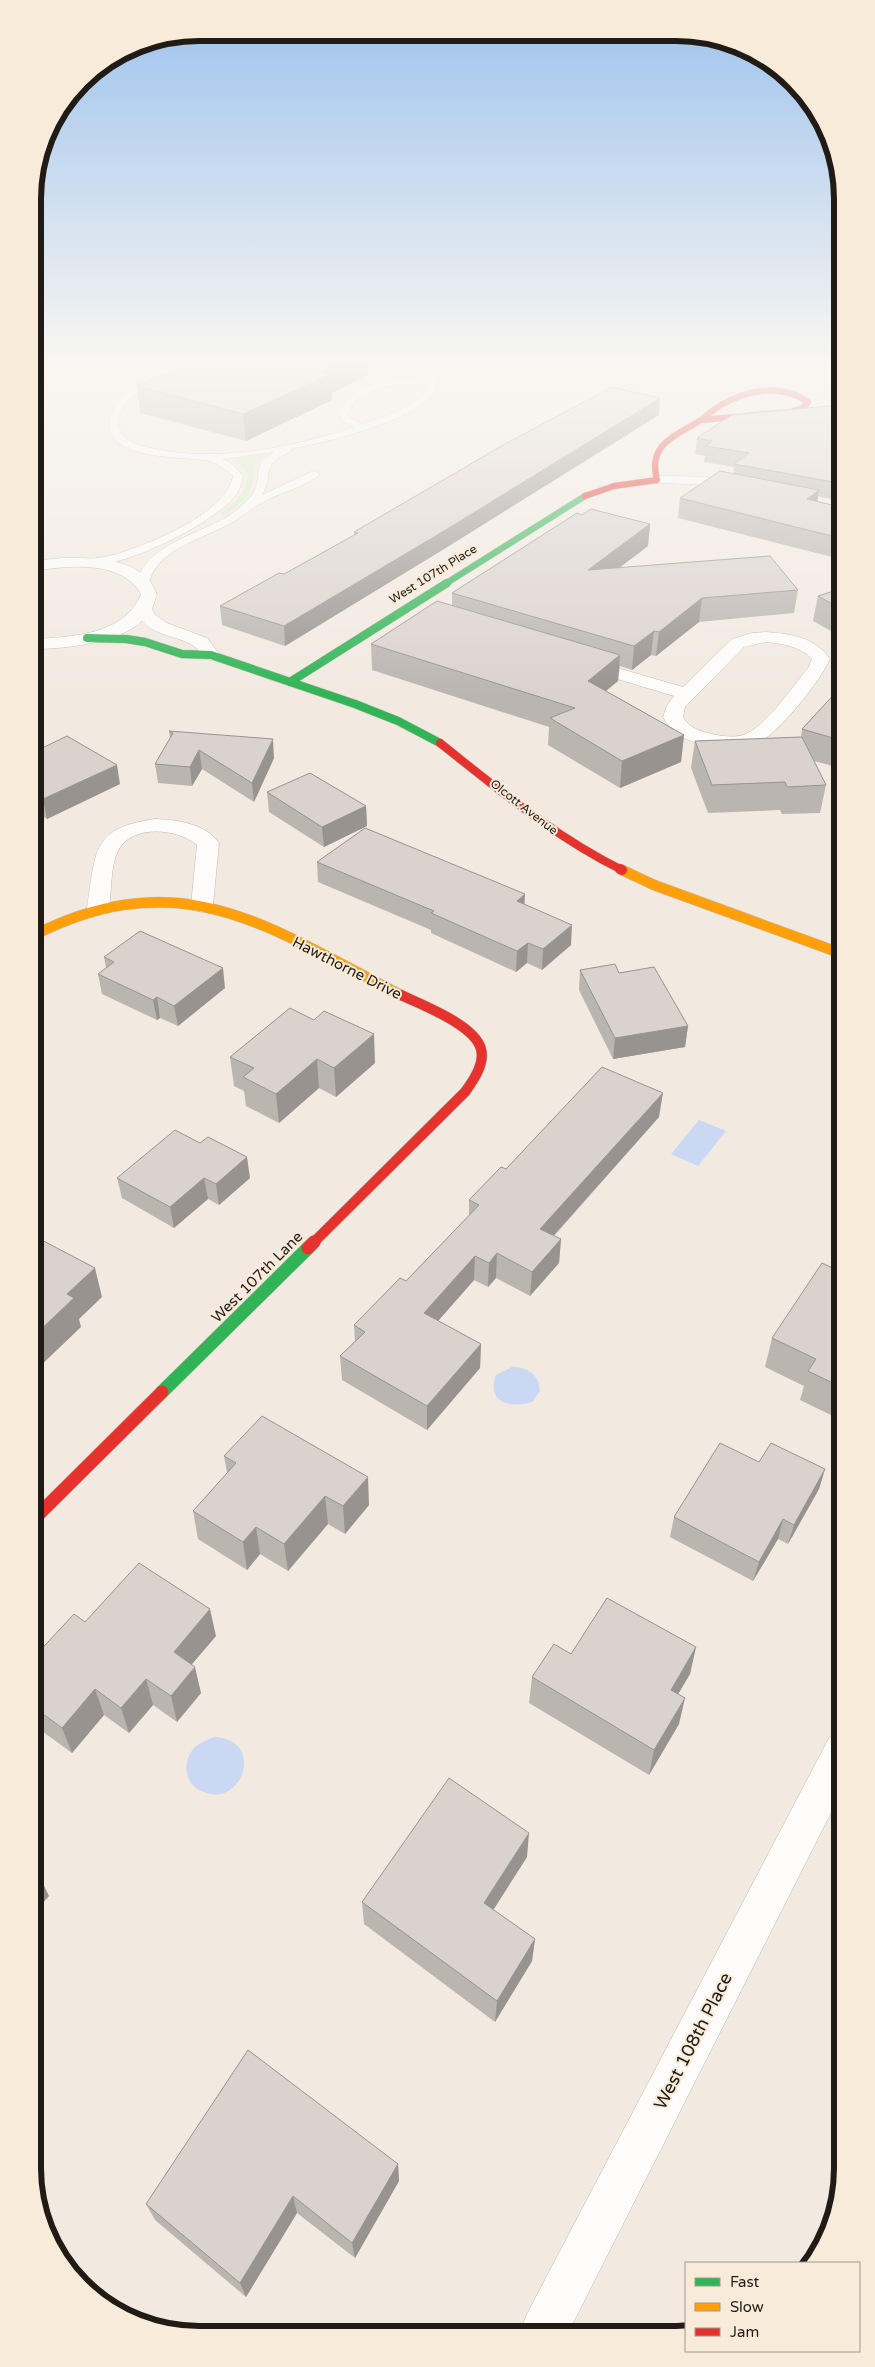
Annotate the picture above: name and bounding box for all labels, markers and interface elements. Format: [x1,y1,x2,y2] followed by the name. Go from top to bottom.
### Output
[387,541,479,607] street label: West 107th Place
[488,776,561,838] street label: Olcott Avenue
[289,933,405,1003] street label: Hawthorne Drive
[208,1228,306,1326] street label: West 107th Lane
[649,1969,737,2113] street label: West 108th Place
[685,2262,860,2352] legend
[730,2273,760,2291] text: Fast
[730,2298,764,2316] text: Slow
[730,2323,759,2341] text: Jam

